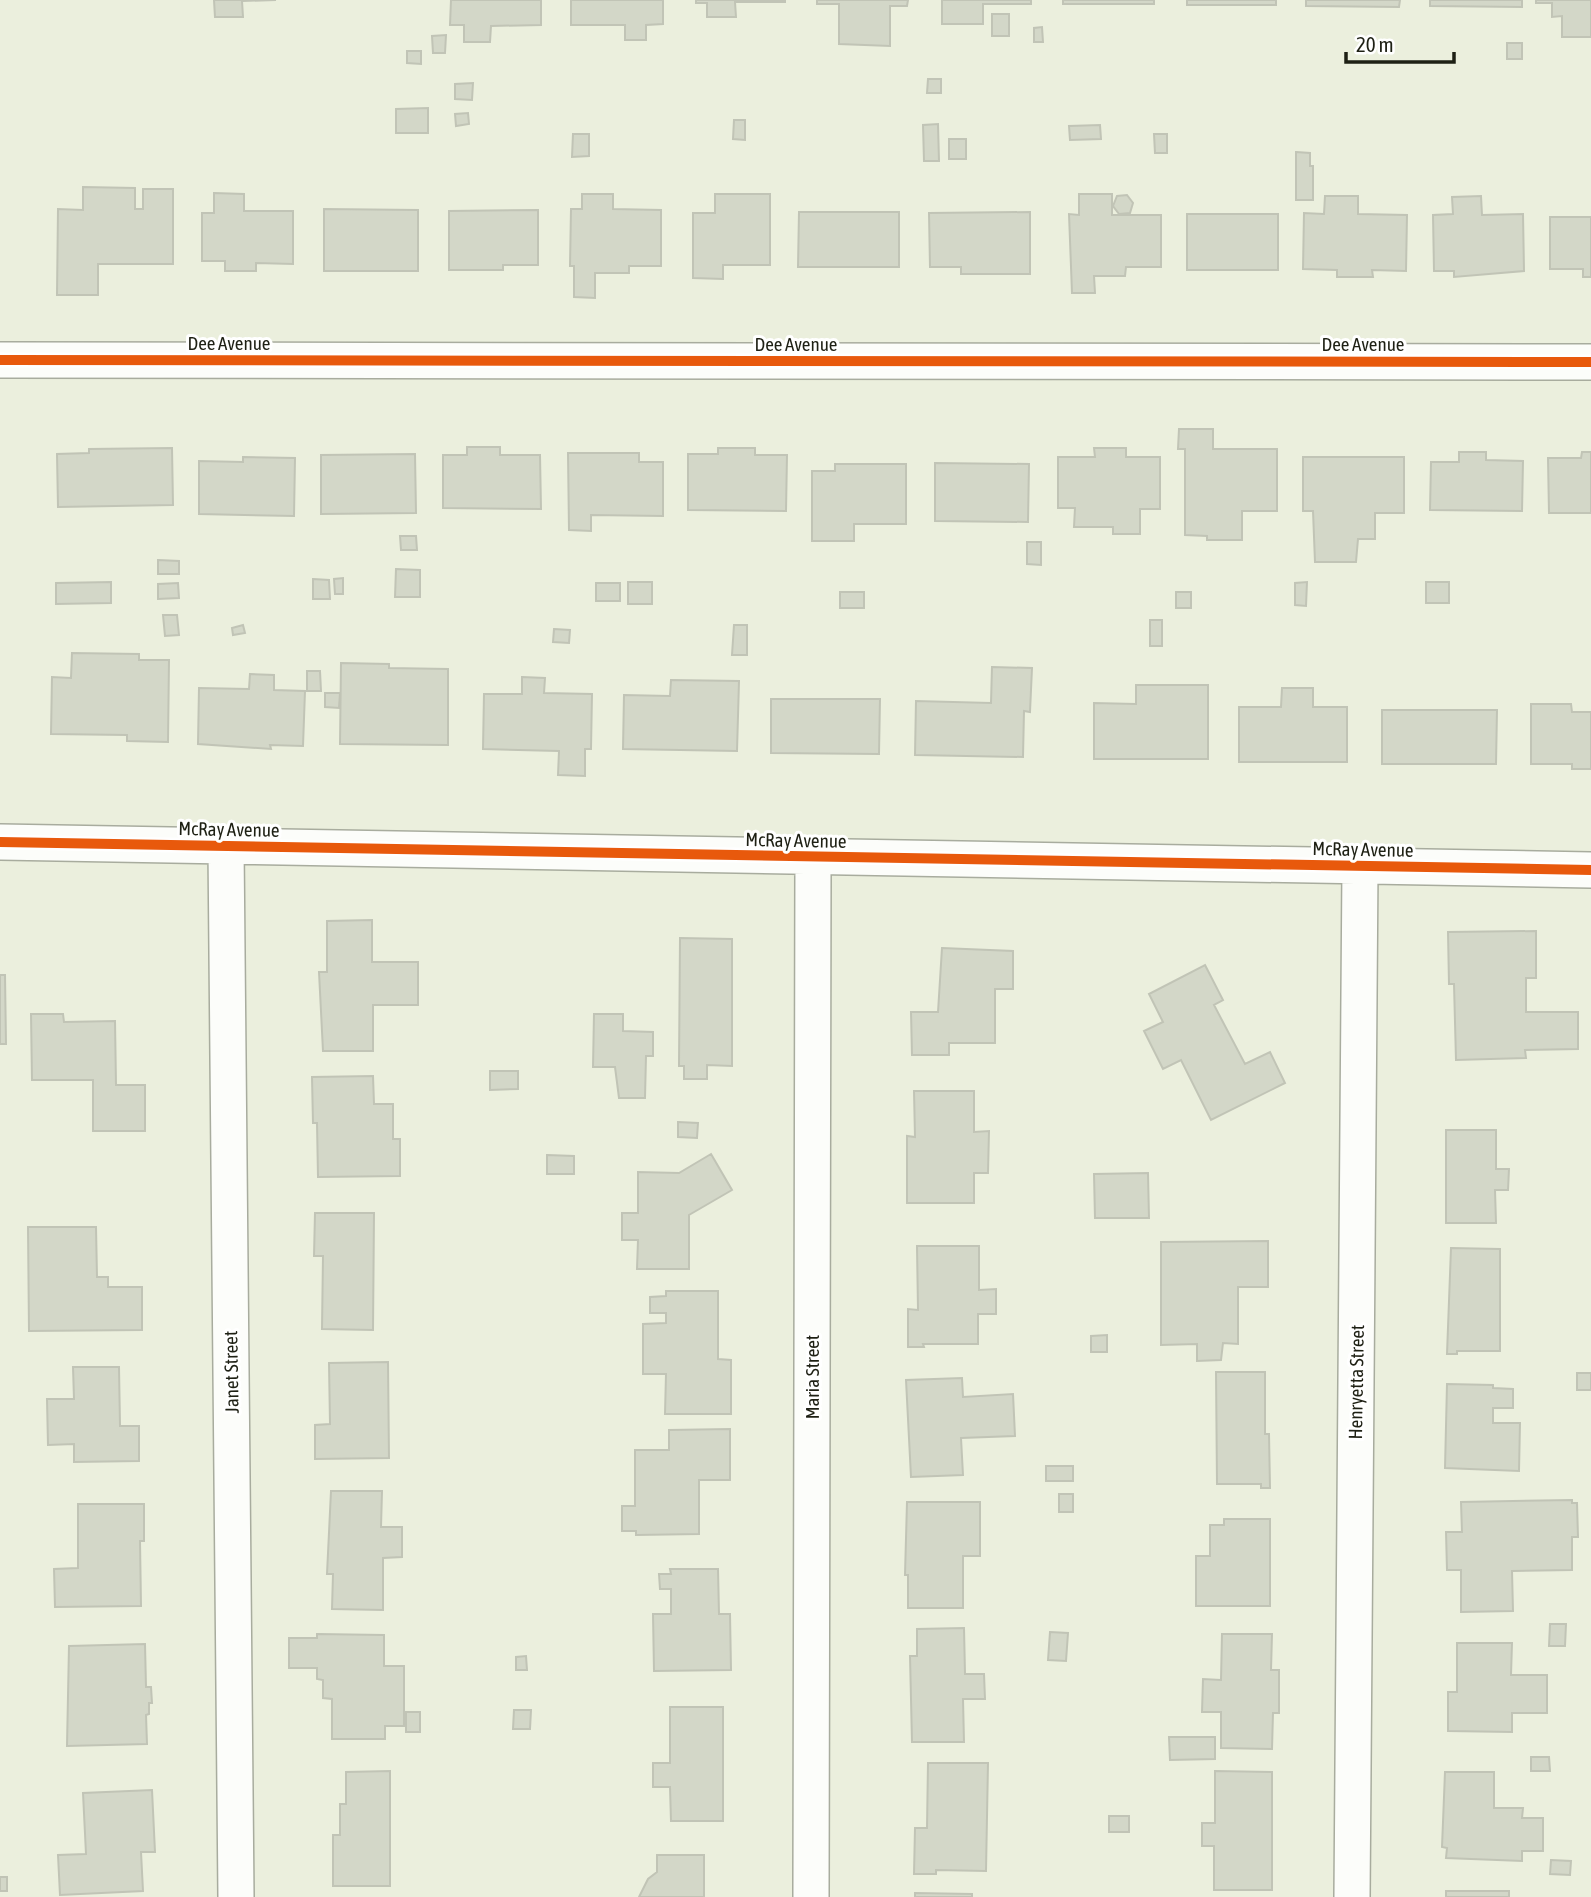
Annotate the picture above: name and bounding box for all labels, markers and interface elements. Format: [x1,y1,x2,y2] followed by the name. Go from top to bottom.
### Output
[1346,21,1454,65] scale bar
[1356,32,1394,56] text: 20 m
[188,332,271,354] street label: Dee Avenue
[755,333,838,355] street label: Dee Avenue
[1322,333,1405,355] street label: Dee Avenue
[178,817,280,841] street label: McRay Avenue
[745,828,847,852] street label: McRay Avenue
[1312,837,1414,861] street label: McRay Avenue
[1344,1324,1368,1440] street label: Henryetta Street
[219,1331,243,1413] street label: Janet Street
[801,1335,823,1419] street label: Maria Street

